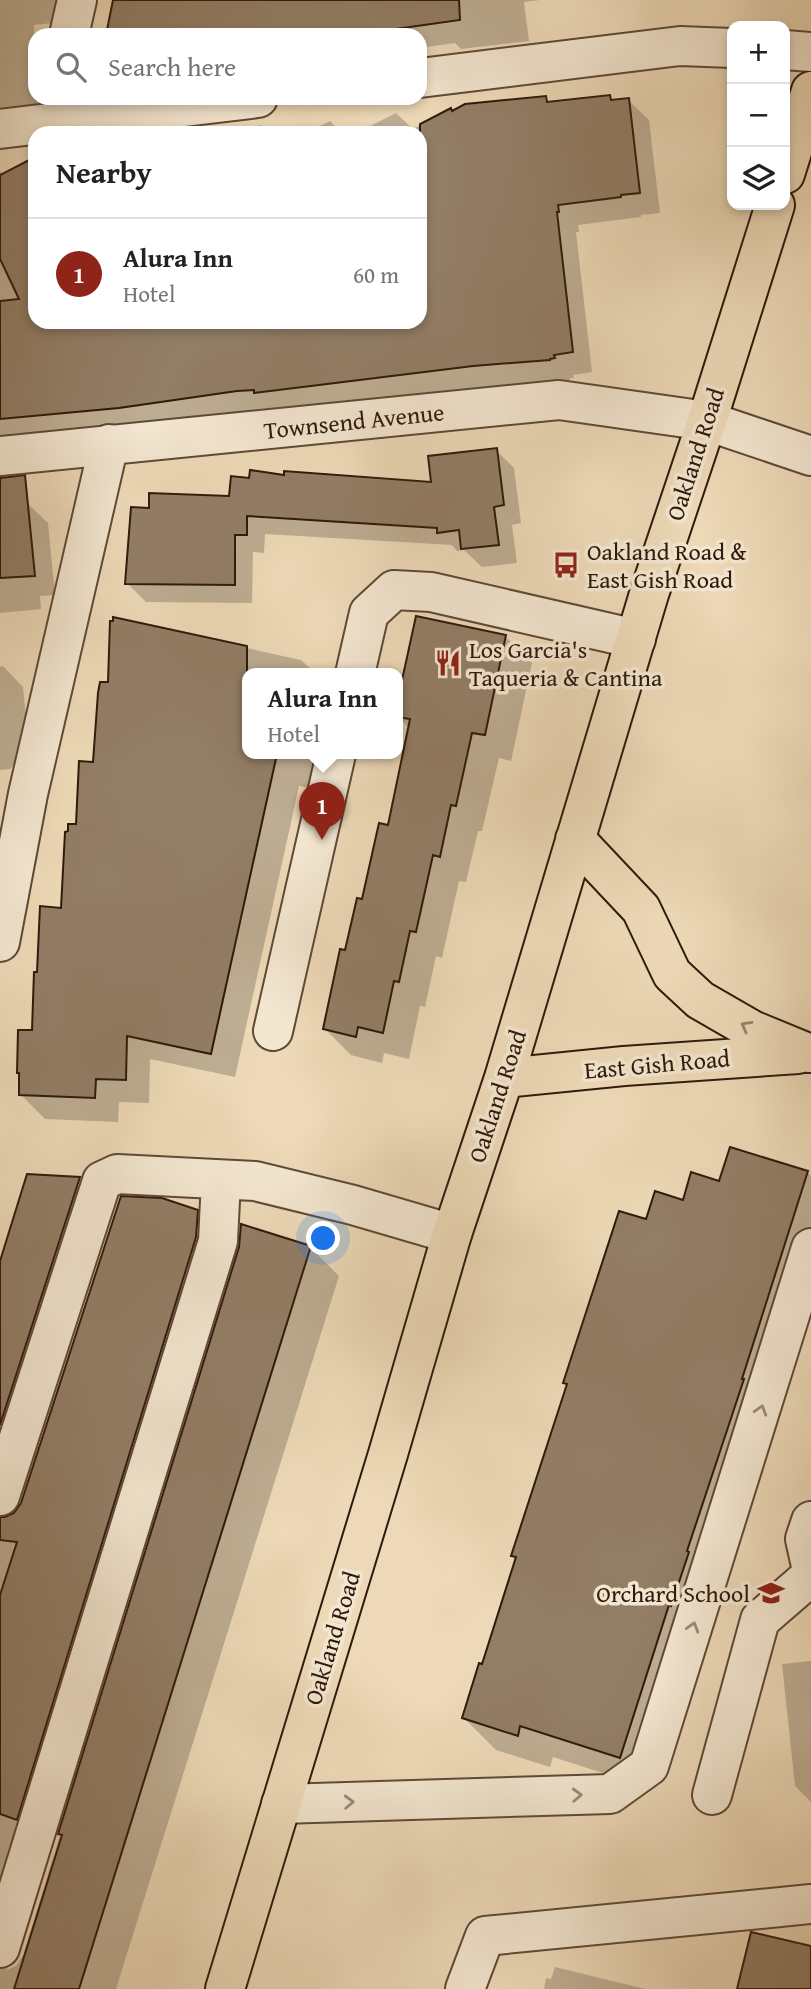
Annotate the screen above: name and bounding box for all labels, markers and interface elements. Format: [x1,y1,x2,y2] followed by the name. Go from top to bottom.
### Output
[727,21,790,210] map controls
[727,21,790,84] button: +
[28,28,427,105] search box
[108,47,236,86] text: Search here
[52,48,90,86] icon: search
[727,84,790,147] button: −
[727,147,790,210] button: layers
[56,150,152,194] text: Nearby
[123,238,233,277] text: Alura Inn
[73,258,85,291] text: 1
[353,258,399,291] text: 60 m
[123,277,175,310] text: Hotel
[657,383,733,525] street label: Oakland Road
[262,394,446,448] street label: Townsend Avenue
[587,534,747,597] place label: Oakland Road & East Gish Road
[551,550,581,580] bus stop icon: Oakland Road & East Gish Road
[469,632,663,695] place label: Los Garcia's Taqueria & Cantina
[433,648,463,678] restaurant icon: Los Garcia's Taqueria & Cantina
[242,668,403,759] popup
[268,678,377,717] text: Alura Inn
[268,717,320,750] text: Hotel
[299,782,345,840] pin: 1
[741,1021,753,1034] one-way arrow
[459,1025,535,1167] street label: Oakland Road
[583,1040,732,1088] street label: East Gish Road
[306,1221,340,1255] your location
[752,1404,767,1416] one-way arrow
[295,1567,369,1709] street label: Oakland Road
[596,1576,750,1611] place label: Orchard School
[756,1578,786,1608] school or university icon: Orchard School
[684,1621,699,1633] one-way arrow
[572,1787,582,1803] one-way arrow
[345,1794,355,1810] one-way arrow

